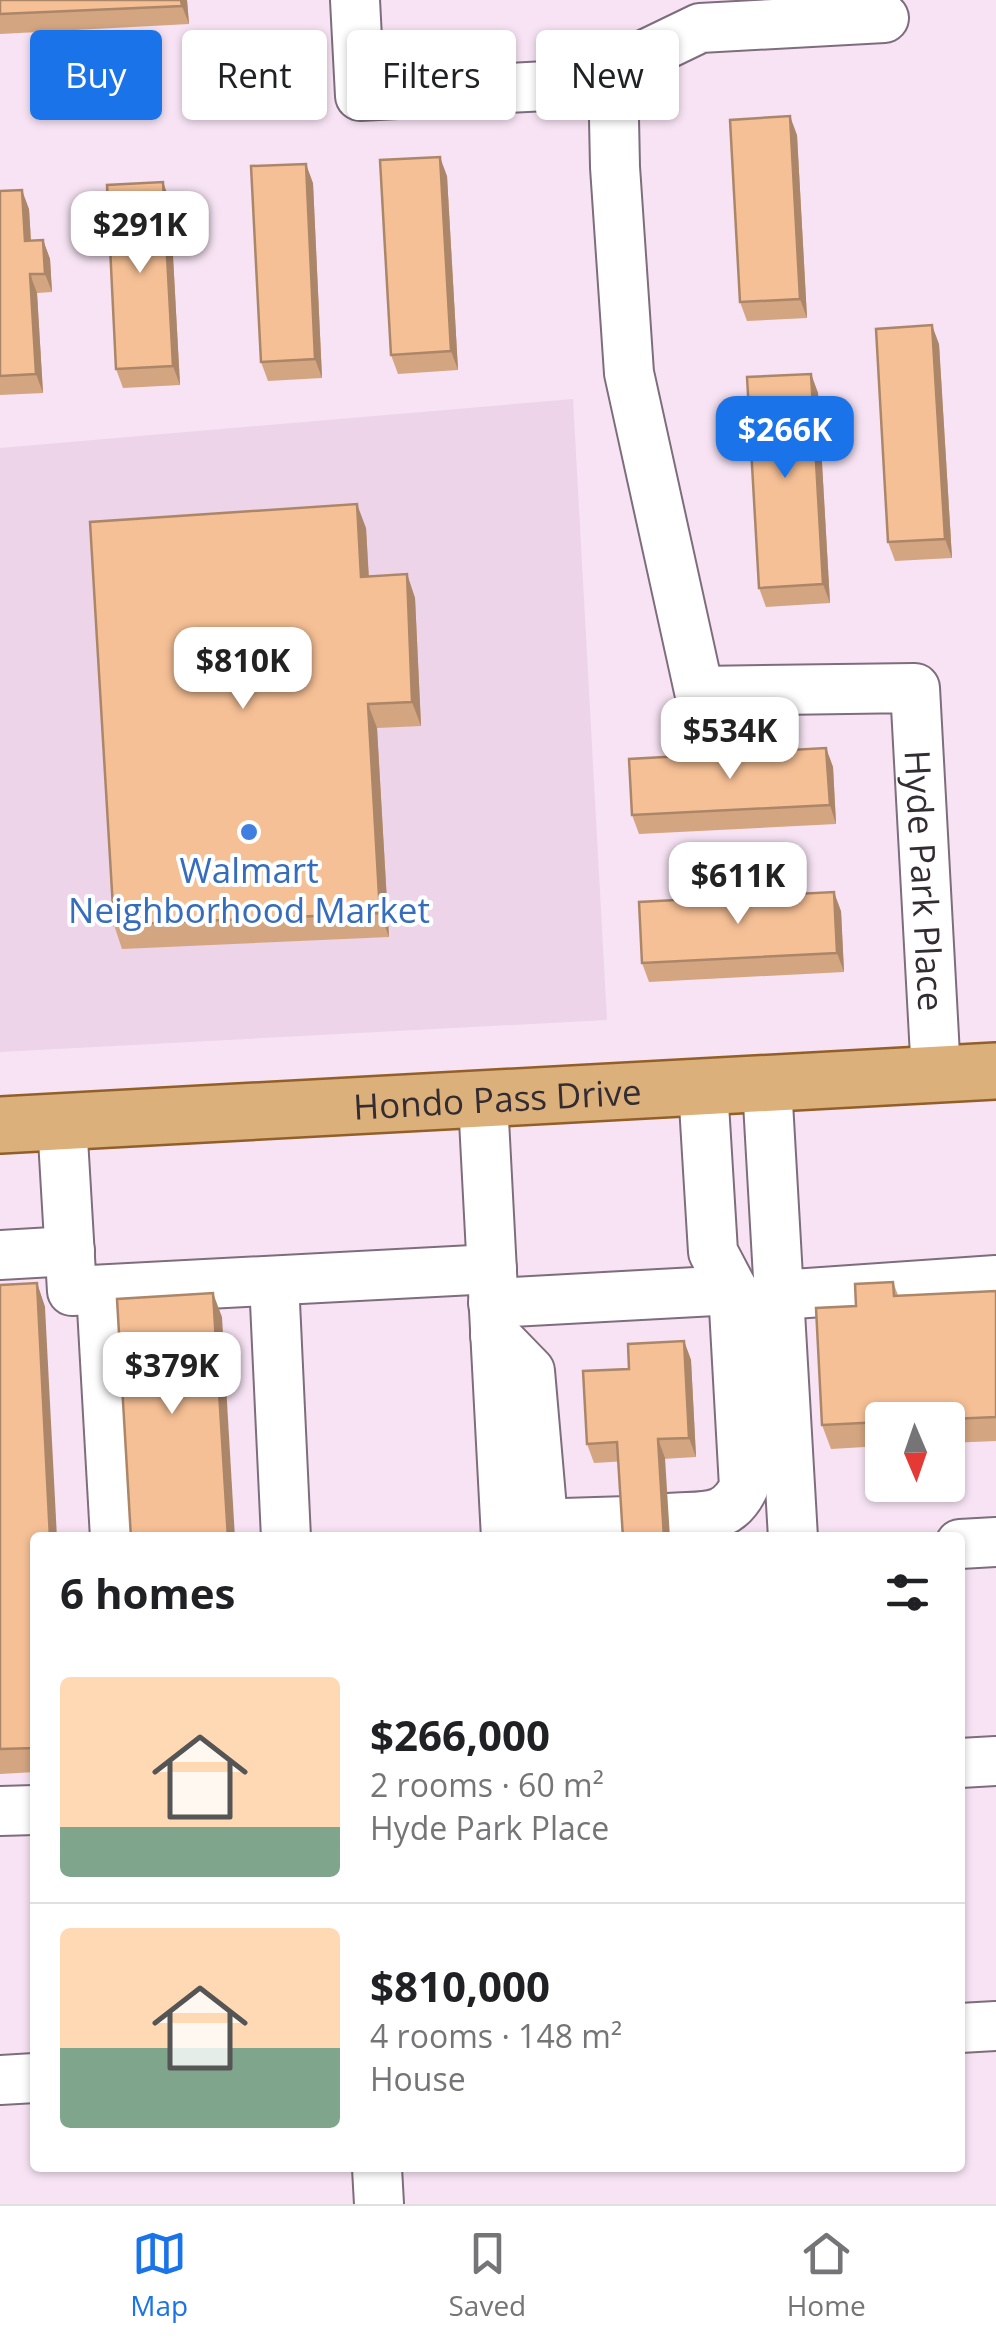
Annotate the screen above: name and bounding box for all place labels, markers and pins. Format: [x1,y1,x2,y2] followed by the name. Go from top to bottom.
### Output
[70,191,210,276] pin: $291K
[715,396,855,481] pin: $266K
[173,627,313,712] pin: $810K
[660,697,800,782] pin: $534K
[238,821,260,843] marker: Walmart Neighborhood Market
[668,842,808,927] pin: $611K
[68,846,430,933] place label: Walmart Neighborhood Market
[102,1332,242,1417] pin: $379K

